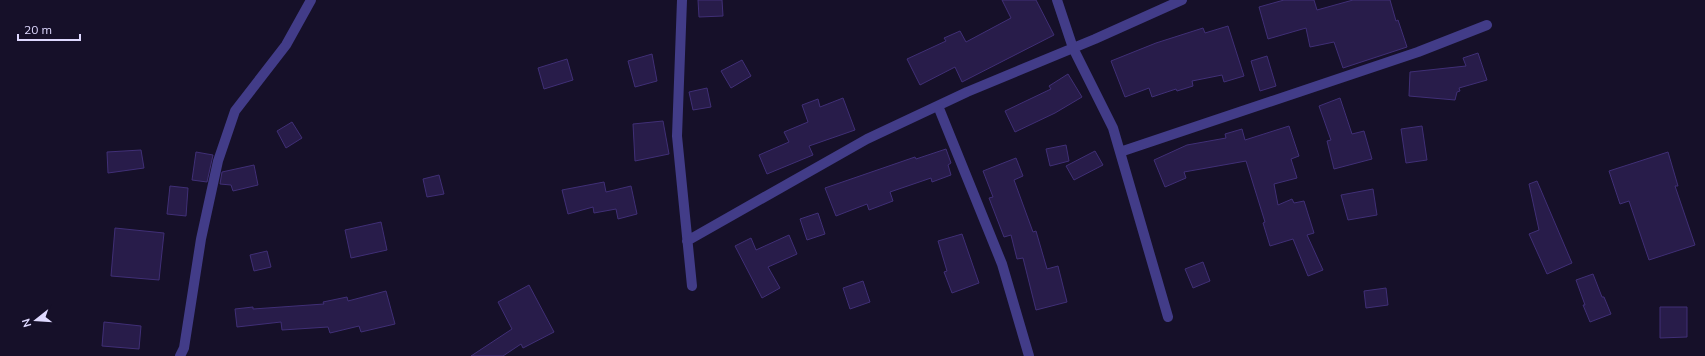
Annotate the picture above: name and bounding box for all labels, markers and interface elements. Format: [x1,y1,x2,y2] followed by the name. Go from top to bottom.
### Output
[18,16,80,42] scale bar
[24,22,52,37] text: 20 m
[16,300,56,340] north arrow
[19,317,34,329] text: N

